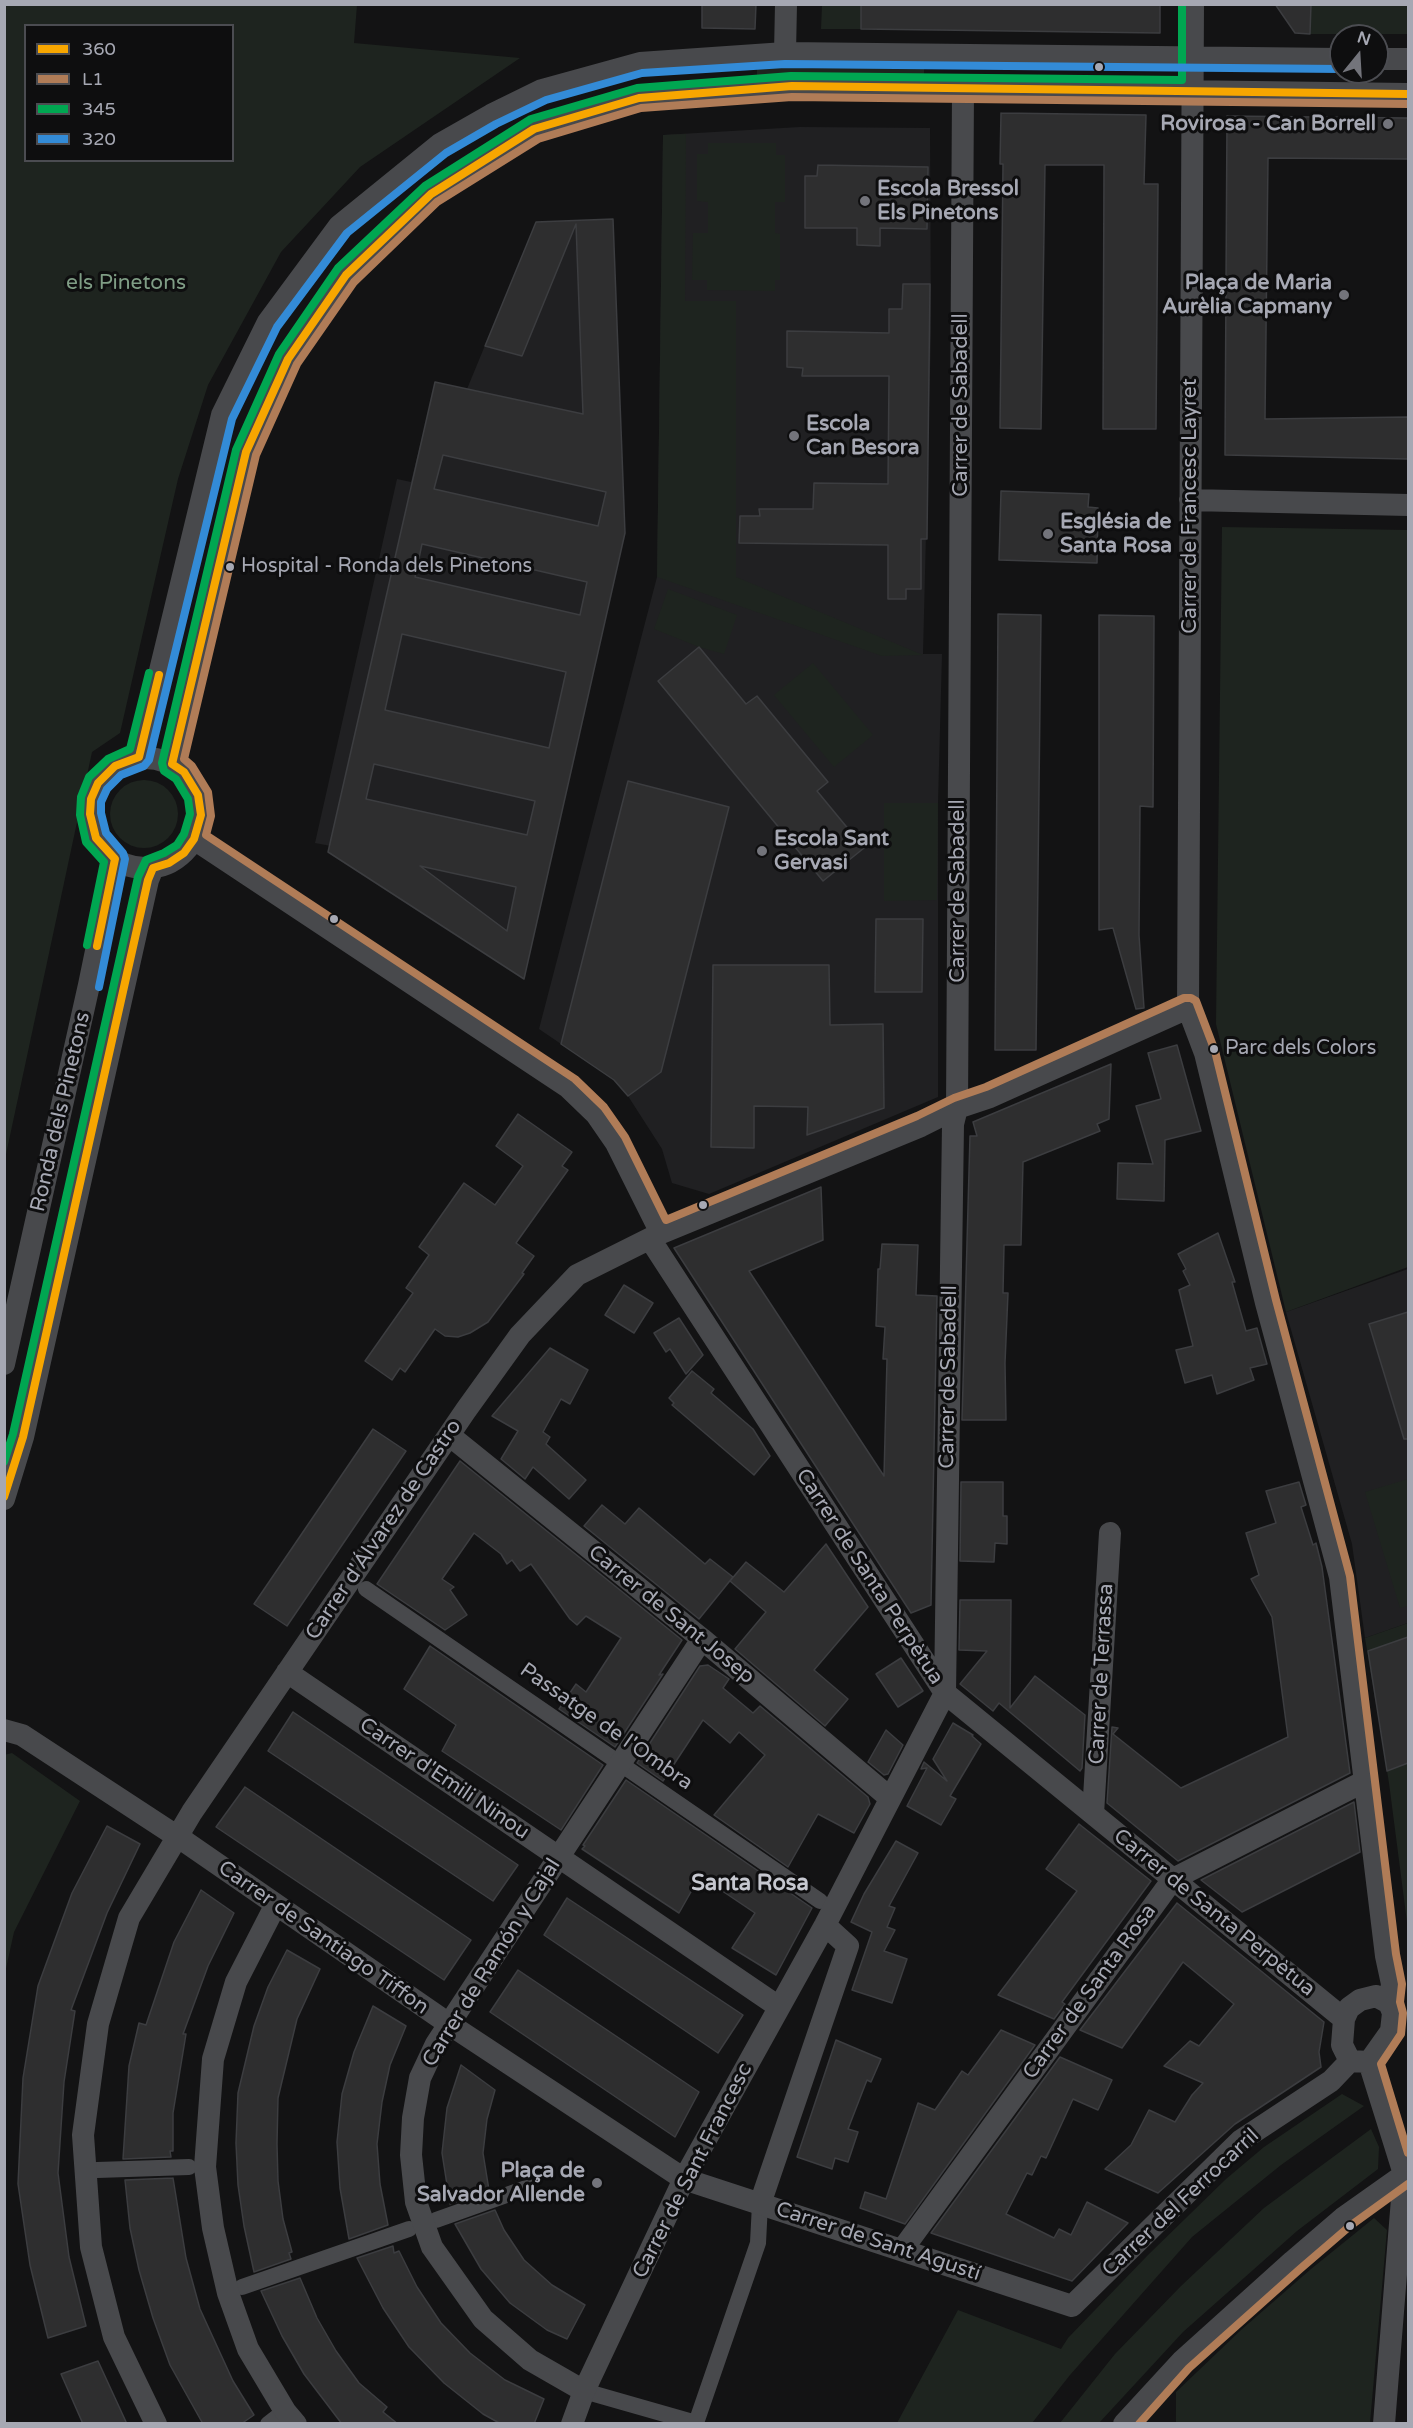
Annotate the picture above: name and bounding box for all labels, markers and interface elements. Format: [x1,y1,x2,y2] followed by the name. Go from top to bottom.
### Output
[24,24,234,162] legend
[1329,24,1389,84] north arrow
[1355,27,1373,50] text: N
[82,38,116,60] text: 360
[1093,61,1105,73] unlabelled marker
[82,68,104,90] text: L1
[82,98,116,120] text: 345
[1160,111,1376,137] place label: Rovirosa - Can Borrell
[1381,117,1395,131] marker: Rovirosa - Can Borrell
[82,128,116,150] text: 320
[877,176,1019,226] place label: Escola Bressol Els Pinetons
[858,194,872,208] marker: Escola Bressol Els Pinetons
[66,270,186,296] park label: els Pinetons
[1162,270,1332,320] place label: Plaça de Maria Aurèlia Capmany
[1337,288,1351,302] marker: Plaça de Maria Aurèlia Capmany
[948,313,974,497] street label: Carrer de Sabadell
[1177,378,1203,634] street label: Carrer de Francesc Layret
[806,411,920,461] place label: Escola Can Besora
[787,429,801,443] marker: Escola Can Besora
[1060,509,1172,559] place label: Església de Santa Rosa
[1041,527,1055,541] marker: Església de Santa Rosa
[241,555,532,579] place label: Hospital - Ronda dels Pinetons
[224,561,236,573] marker: Hospital - Ronda dels Pinetons
[945,799,971,983] street label: Carrer de Sabadell
[774,826,889,876] place label: Escola Sant Gervasi
[755,844,769,858] marker: Escola Sant Gervasi
[328,913,340,925] unlabelled marker
[26,1010,96,1214] street label: Ronda dels Pinetons
[1225,1037,1376,1061] place label: Parc dels Colors
[1208,1043,1220,1055] marker: Parc dels Colors
[697,1199,709,1211] unlabelled marker
[935,1285,963,1469] street label: Carrer de Sabadell
[301,1415,467,1645] street label: Carrer d'Álvarez de Castro
[790,1464,948,1690] street label: Carrer de Santa Perpètua
[583,1540,759,1690] street label: Carrer de Sant Josep
[1085,1583,1119,1765] street label: Carrer de Terrassa
[515,1658,697,1796] street label: Passatge de l'Ombra
[354,1713,534,1845] street label: Carrer d'Emili Ninou
[1108,1824,1320,2002] street label: Carrer de Santa Perpètua
[418,1854,566,2072] street label: Carrer de Ramón y Cajal
[213,1856,433,2020] street label: Carrer de Santiago Tiffon
[691,1871,809,1897] district label: Santa Rosa
[1018,1900,1162,2084] street label: Carrer de Santa Rosa
[628,2059,758,2283] street label: Carrer de Sant Francesc
[1097,2124,1265,2282] street label: Carrer del Ferrocarril
[417,2158,585,2208] place label: Plaça de Salvador Allende
[590,2176,604,2190] marker: Plaça de Salvador Allende
[773,2197,983,2287] street label: Carrer de Sant Agustí
[1344,2220,1356,2232] unlabelled marker

